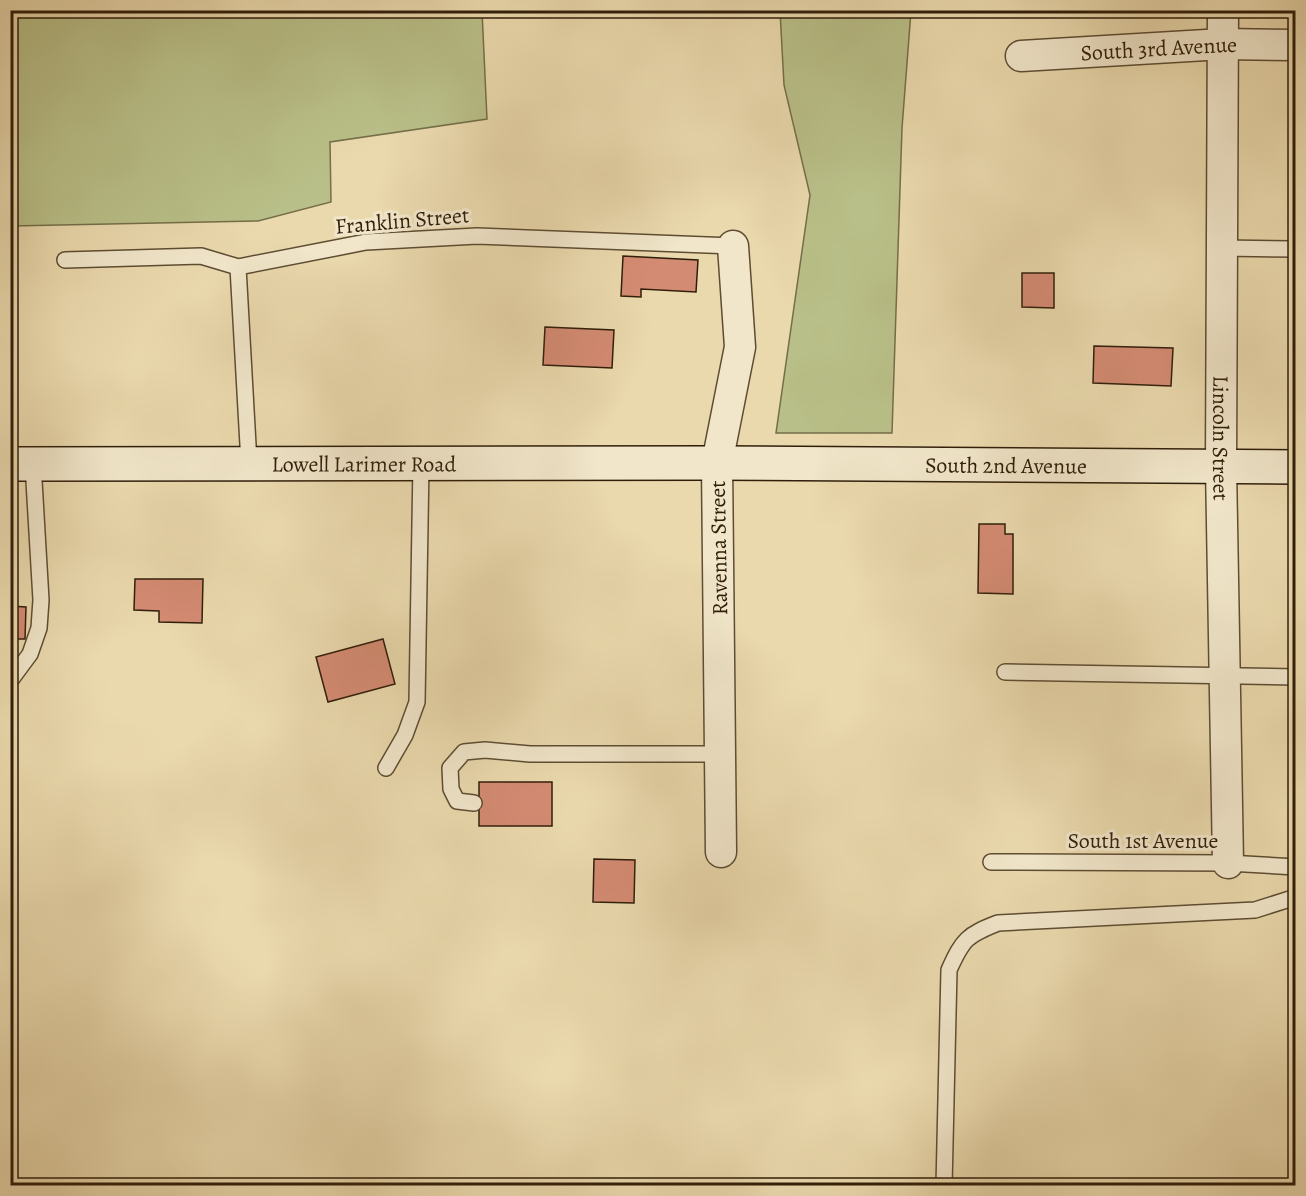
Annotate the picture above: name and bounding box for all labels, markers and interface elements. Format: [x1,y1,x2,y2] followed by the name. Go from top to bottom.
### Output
[1080,30,1237,68] street label: South 3rd Avenue
[334,200,470,242] street label: Franklin Street
[1205,375,1236,501] street label: Lincoln Street
[272,449,457,480] street label: Lowell Larimer Road
[925,450,1087,482] street label: South 2nd Avenue
[703,480,735,616] street label: Ravenna Street
[1068,826,1218,856] street label: South 1st Avenue

